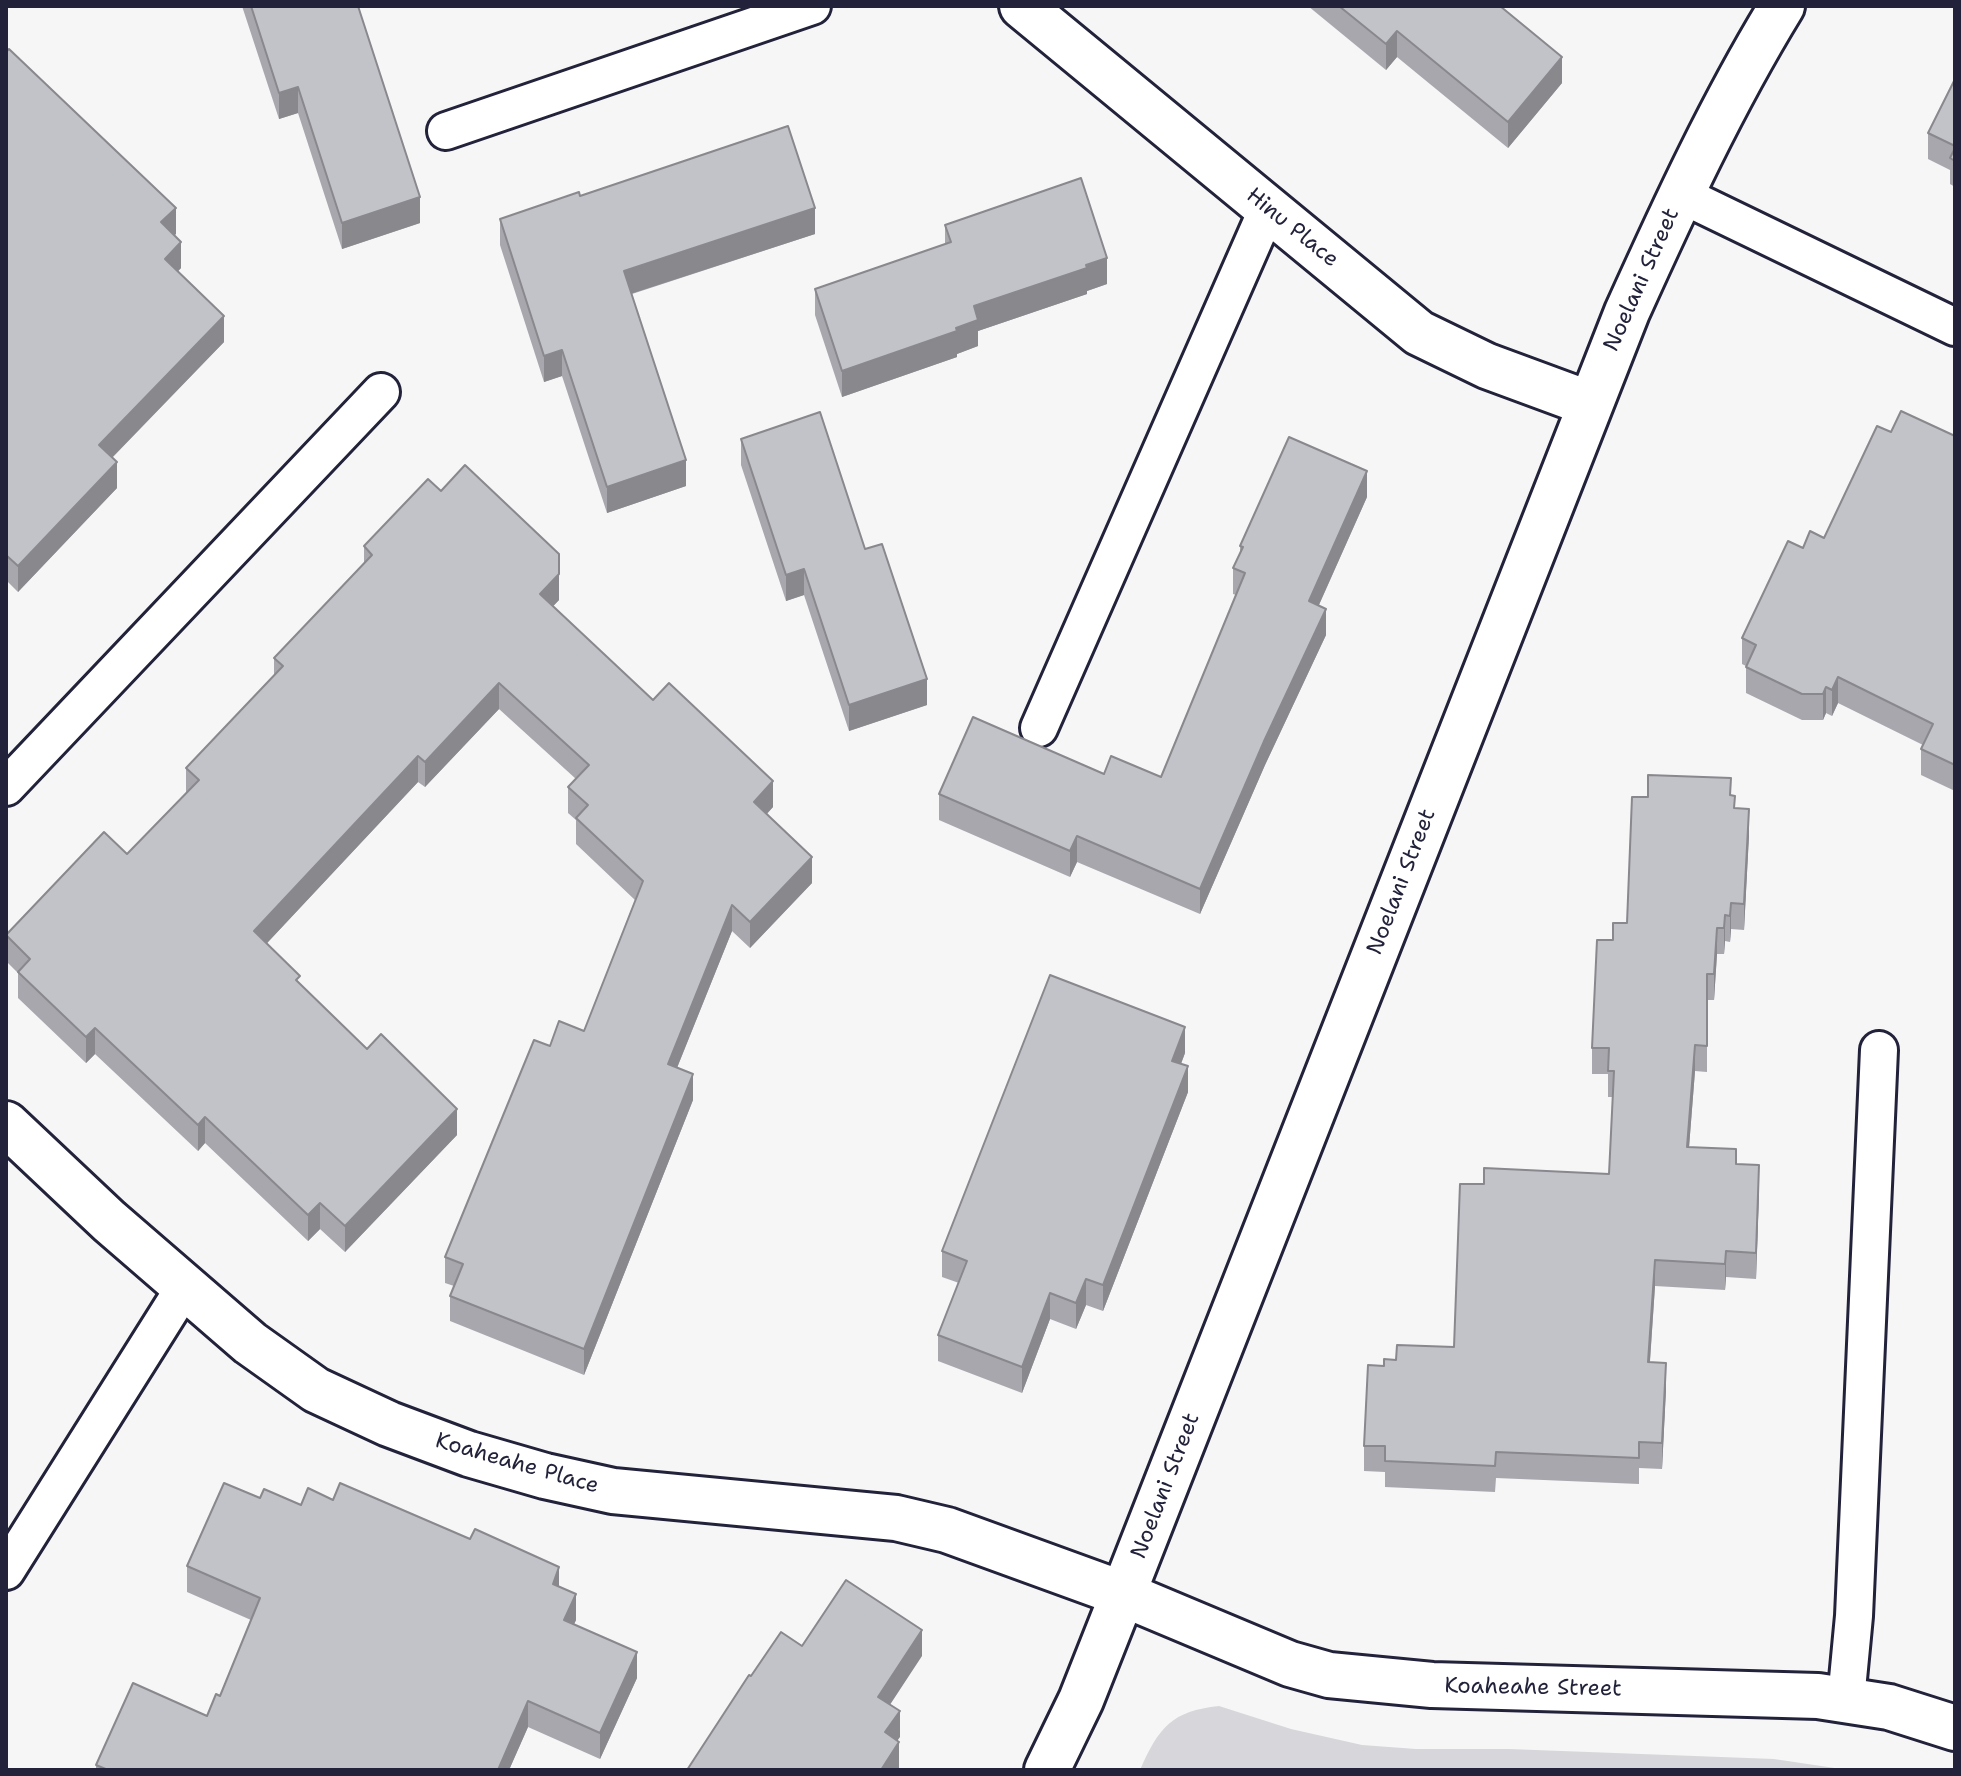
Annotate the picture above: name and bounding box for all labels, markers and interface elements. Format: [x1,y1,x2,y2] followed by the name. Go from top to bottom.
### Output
[1240,183,1344,273] street label: Hinu Place
[1599,204,1685,356] street label: Noelani Street
[1362,805,1442,959] street label: Noelani Street
[1126,1409,1206,1563] street label: Noelani Street
[432,1428,602,1500] street label: Koaheahe Place
[1444,1673,1622,1703] street label: Koaheahe Street

